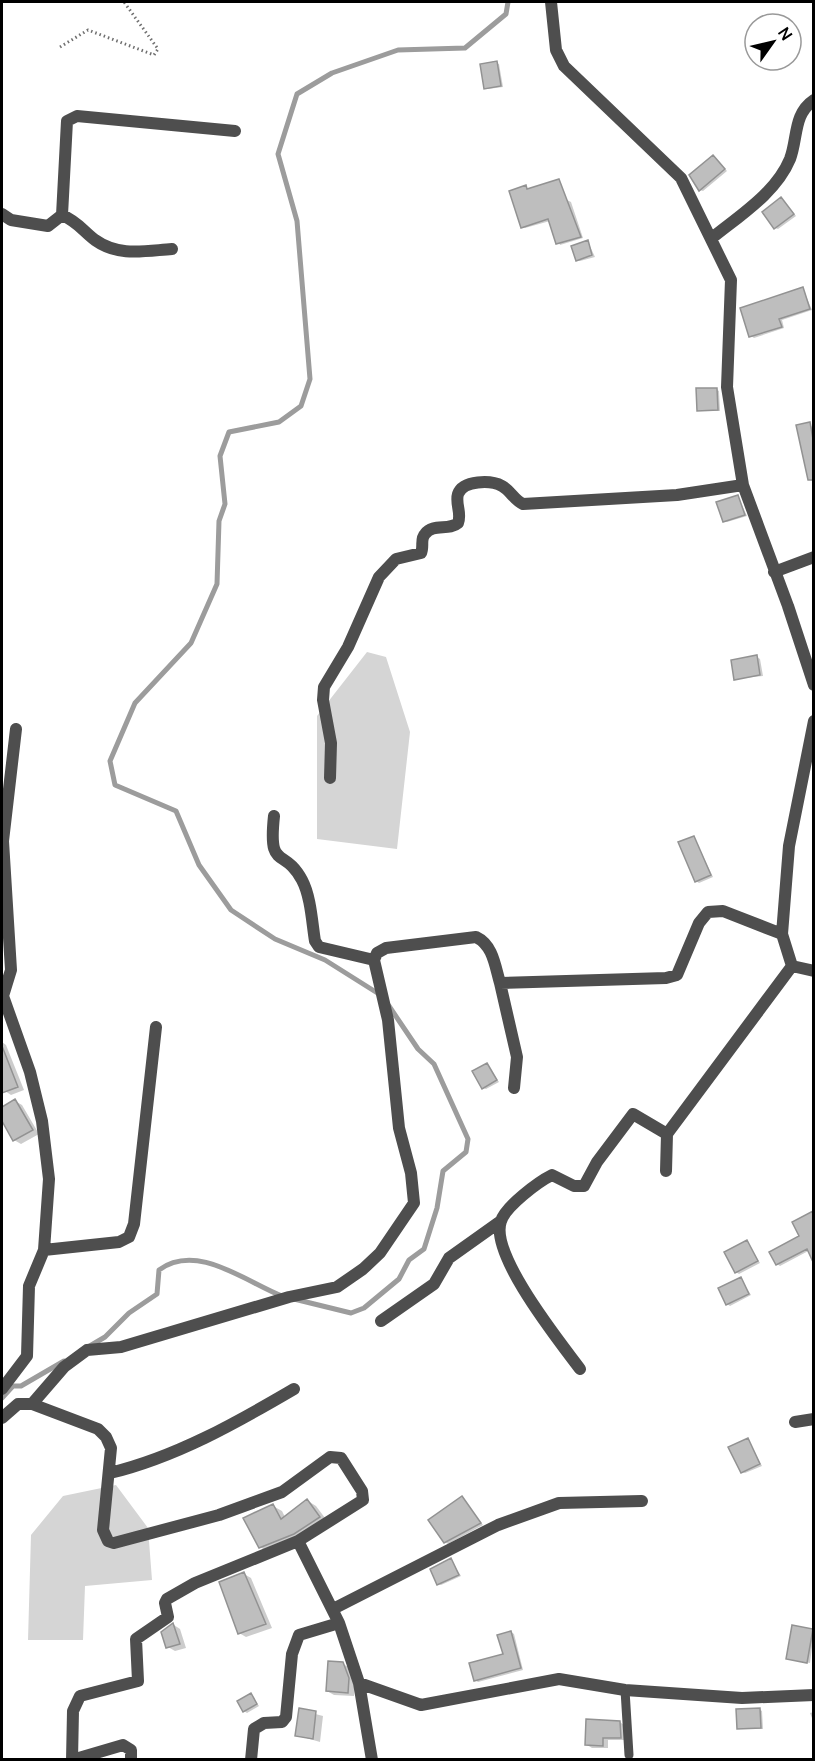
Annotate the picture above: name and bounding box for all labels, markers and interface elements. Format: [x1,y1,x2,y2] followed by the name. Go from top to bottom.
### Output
[743,12,803,72] north arrow
[773,23,798,45] text: N

